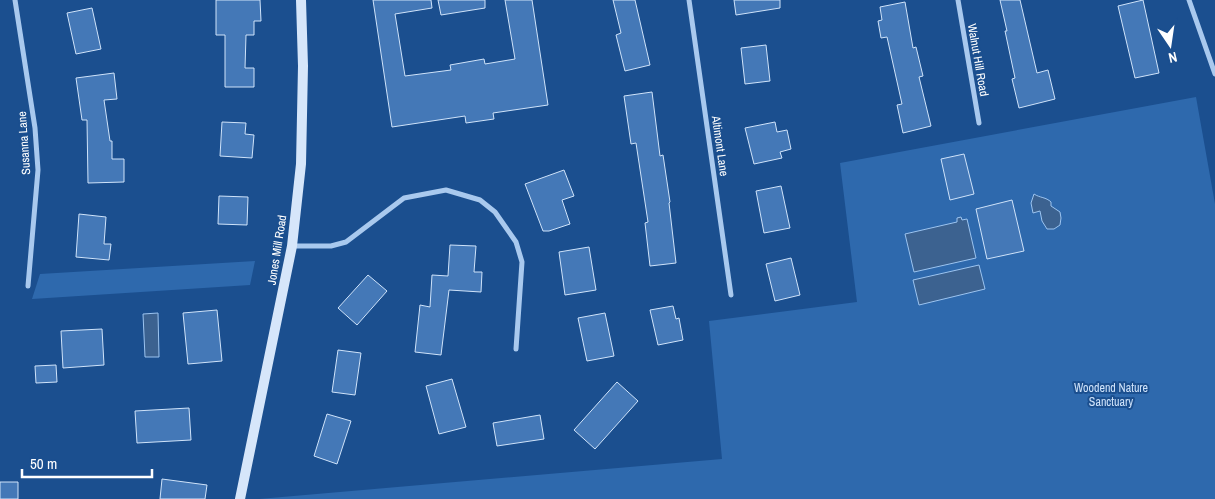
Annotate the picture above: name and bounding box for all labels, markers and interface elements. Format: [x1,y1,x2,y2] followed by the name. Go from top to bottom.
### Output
[1145,20,1195,70] north arrow
[964,22,992,98] street label: Walnut Hill Road
[1167,48,1179,67] text: N
[14,111,34,175] street label: Susanna Lane
[708,114,732,177] street label: Altimont Lane
[264,214,290,286] street label: Jones Mill Road
[1074,380,1148,410] park label: Woodend Nature Sanctuary
[22,446,152,478] scale bar
[30,453,57,474] text: 50 m

